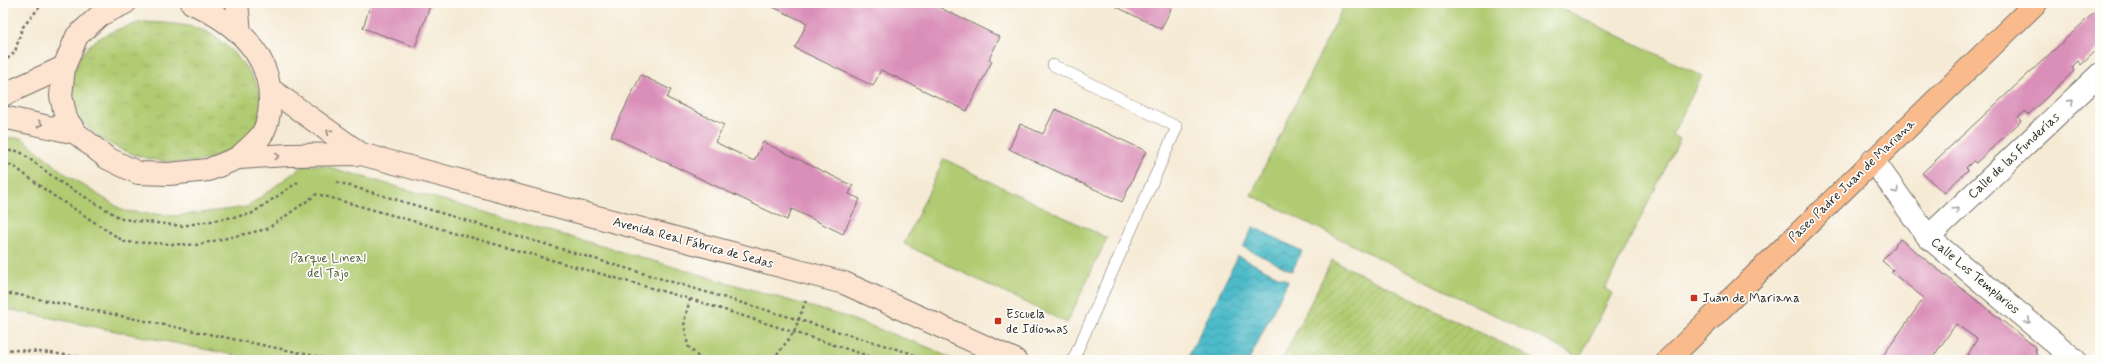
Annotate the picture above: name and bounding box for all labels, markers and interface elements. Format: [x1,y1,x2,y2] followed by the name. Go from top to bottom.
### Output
[2066,99,2074,106] one-way arrow
[1965,109,2064,203] street label: Calle de las Funderías
[1785,116,1919,246] street label: Paseo Padre Juan de Mariana
[36,120,43,128] one-way arrow
[327,130,334,137] one-way arrow
[274,151,280,160] one-way arrow
[1891,187,1898,194] one-way arrow
[1951,207,1959,215] one-way arrow
[611,213,775,273] street label: Avenida Real Fábrica de Sedas
[1927,234,2023,318] street label: Calle Los Templarios
[290,250,366,282] park label: Parque Lineal del Tajo
[1702,290,1800,307] place label: Juan de Mariana
[1689,293,1699,303] marker: Juan de Mariana
[1006,306,1068,338] place label: Escuela de Idiomas
[993,316,1003,326] marker: Escuela de Idiomas
[2023,316,2031,323] one-way arrow

